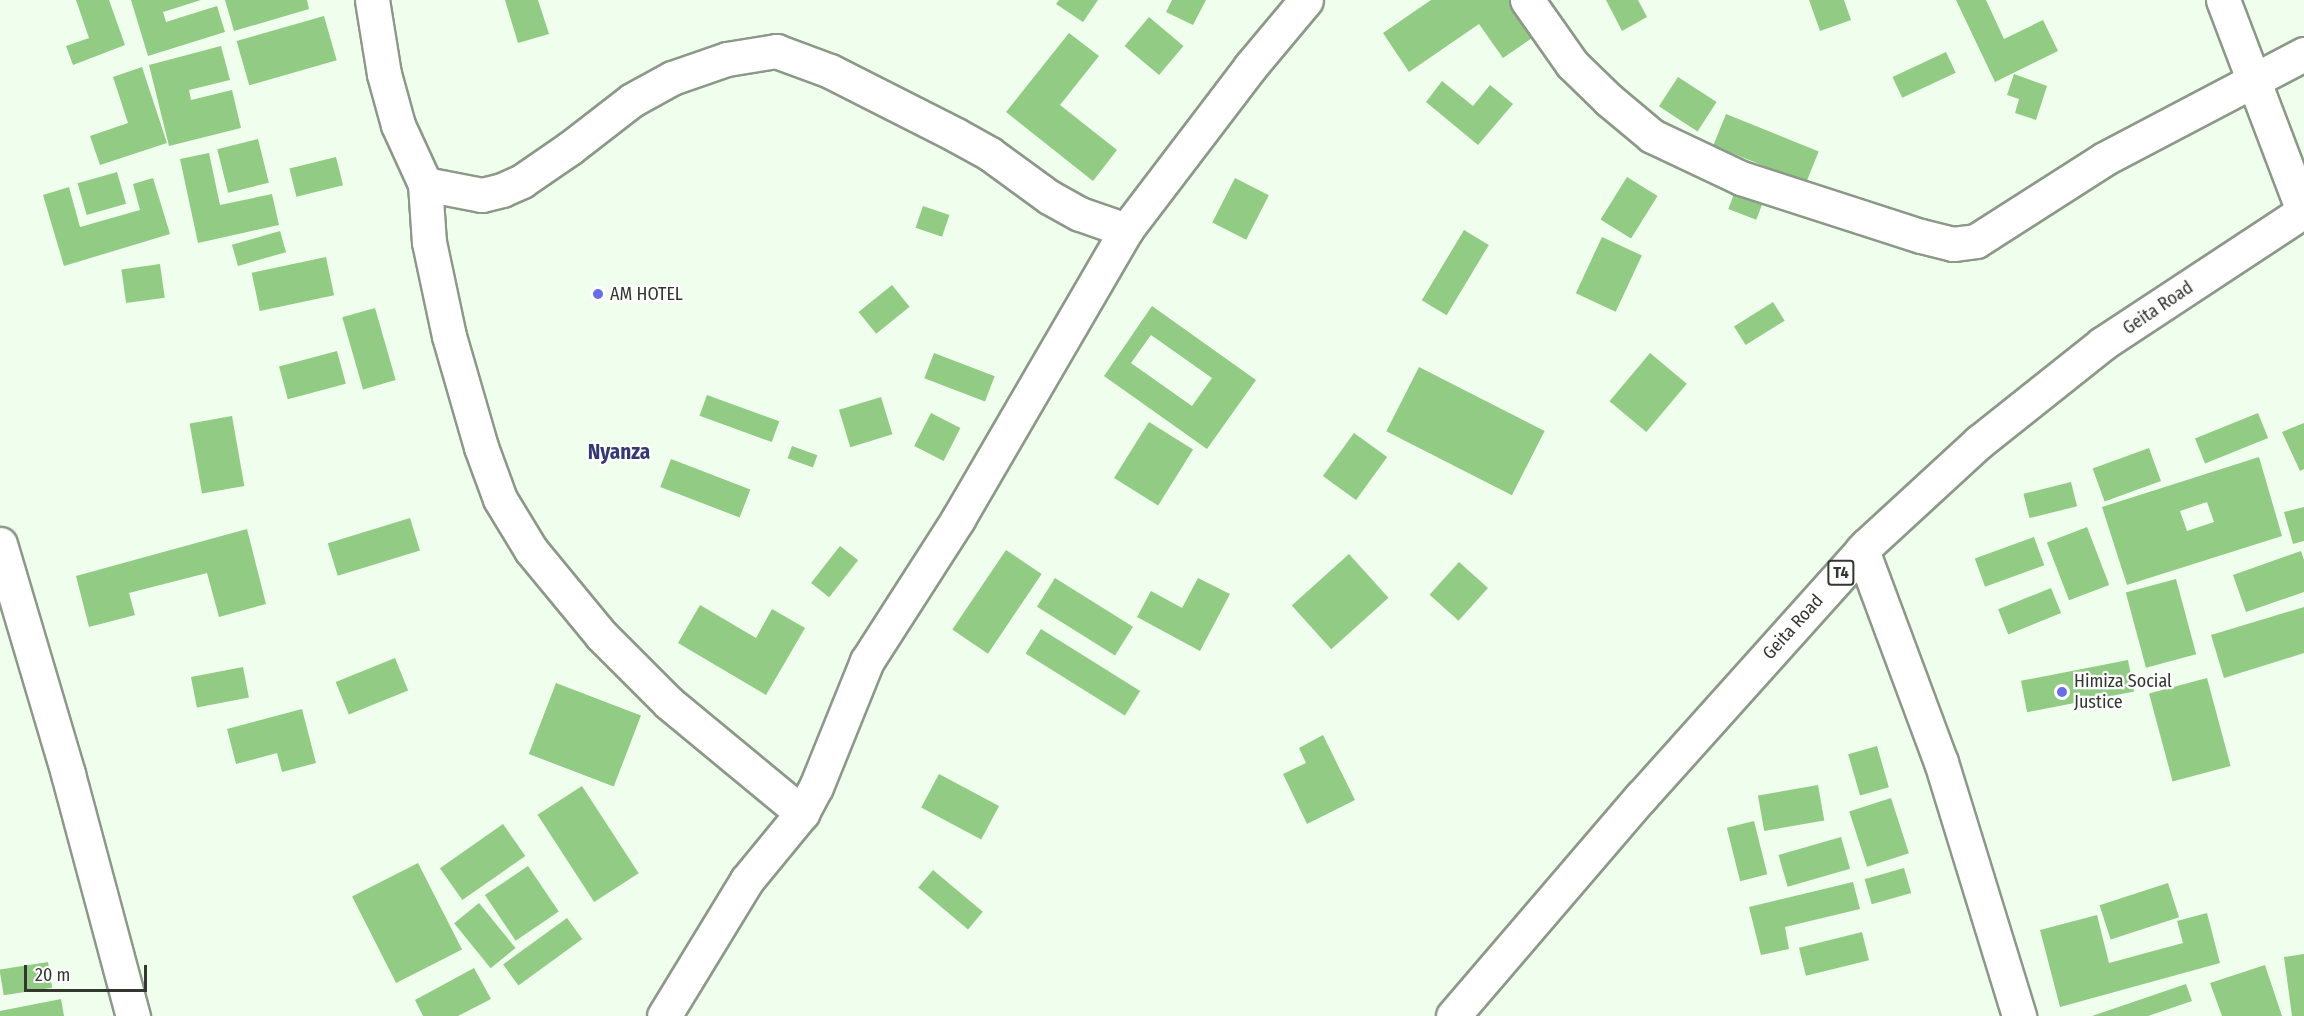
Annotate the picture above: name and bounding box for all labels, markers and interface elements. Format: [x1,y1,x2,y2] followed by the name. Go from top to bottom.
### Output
[2119,277,2197,339] street label: Geita Road
[610,283,683,305] place label: AM HOTEL
[591,287,605,301] marker: AM HOTEL
[588,439,650,465] district label: Nyanza
[1826,560,1856,586] road number: T4
[1758,590,1828,664] street label: Geita Road
[2074,671,2172,714] place label: Himiza Social Justice
[2055,685,2069,699] marker: Himiza Social Justice
[27,953,150,991] scale bar
[35,964,70,986] text: 20 m

